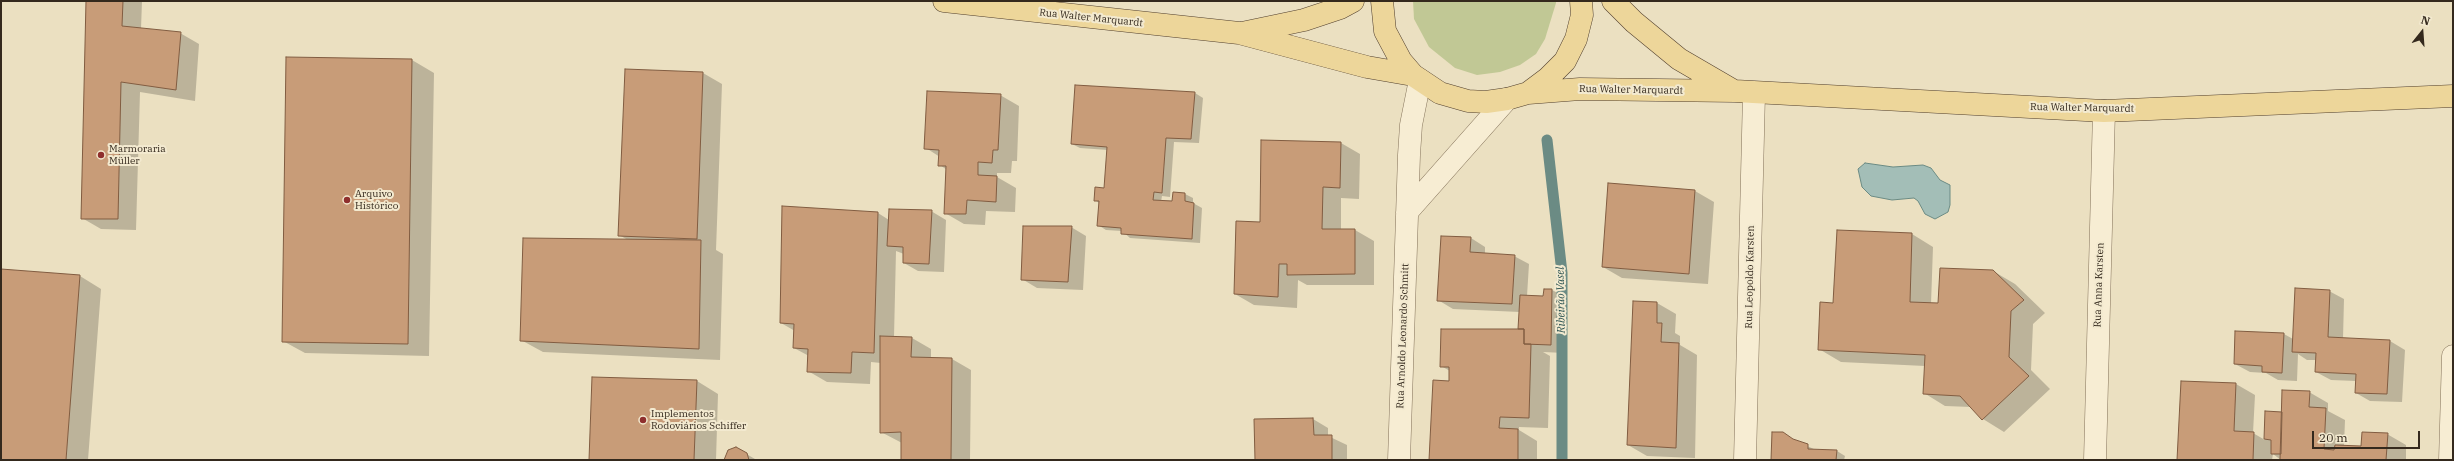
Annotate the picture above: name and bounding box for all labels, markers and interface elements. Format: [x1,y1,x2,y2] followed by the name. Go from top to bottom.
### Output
[1039,7,1143,29] street label: Rua Walter Marquardt
[2402,12,2442,52] north arrow
[2419,13,2432,28] text: N
[1579,83,1683,97] street label: Rua Walter Marquardt
[2030,101,2134,115] street label: Rua Walter Marquardt
[109,143,166,166] place label: Marmoraria Müller
[96,150,106,160] marker: Marmoraria Müller
[355,188,398,212] place label: Arquivo Histórico
[342,195,352,205] marker: Arquivo Histórico
[1743,225,1757,329] street label: Rua Leopoldo Karsten
[2092,242,2106,328] street label: Rua Anna Karsten
[1394,263,1412,409] street label: Rua Arnoldo Leonardo Schmitt
[1554,267,1568,333] water label: Ribeirão Vasel
[651,408,746,432] place label: Implementos Rodoviários Schiffer
[638,415,648,425] marker: Implementos Rodoviários Schiffer
[2314,423,2422,449] scale bar
[2319,430,2348,445] text: 20 m

